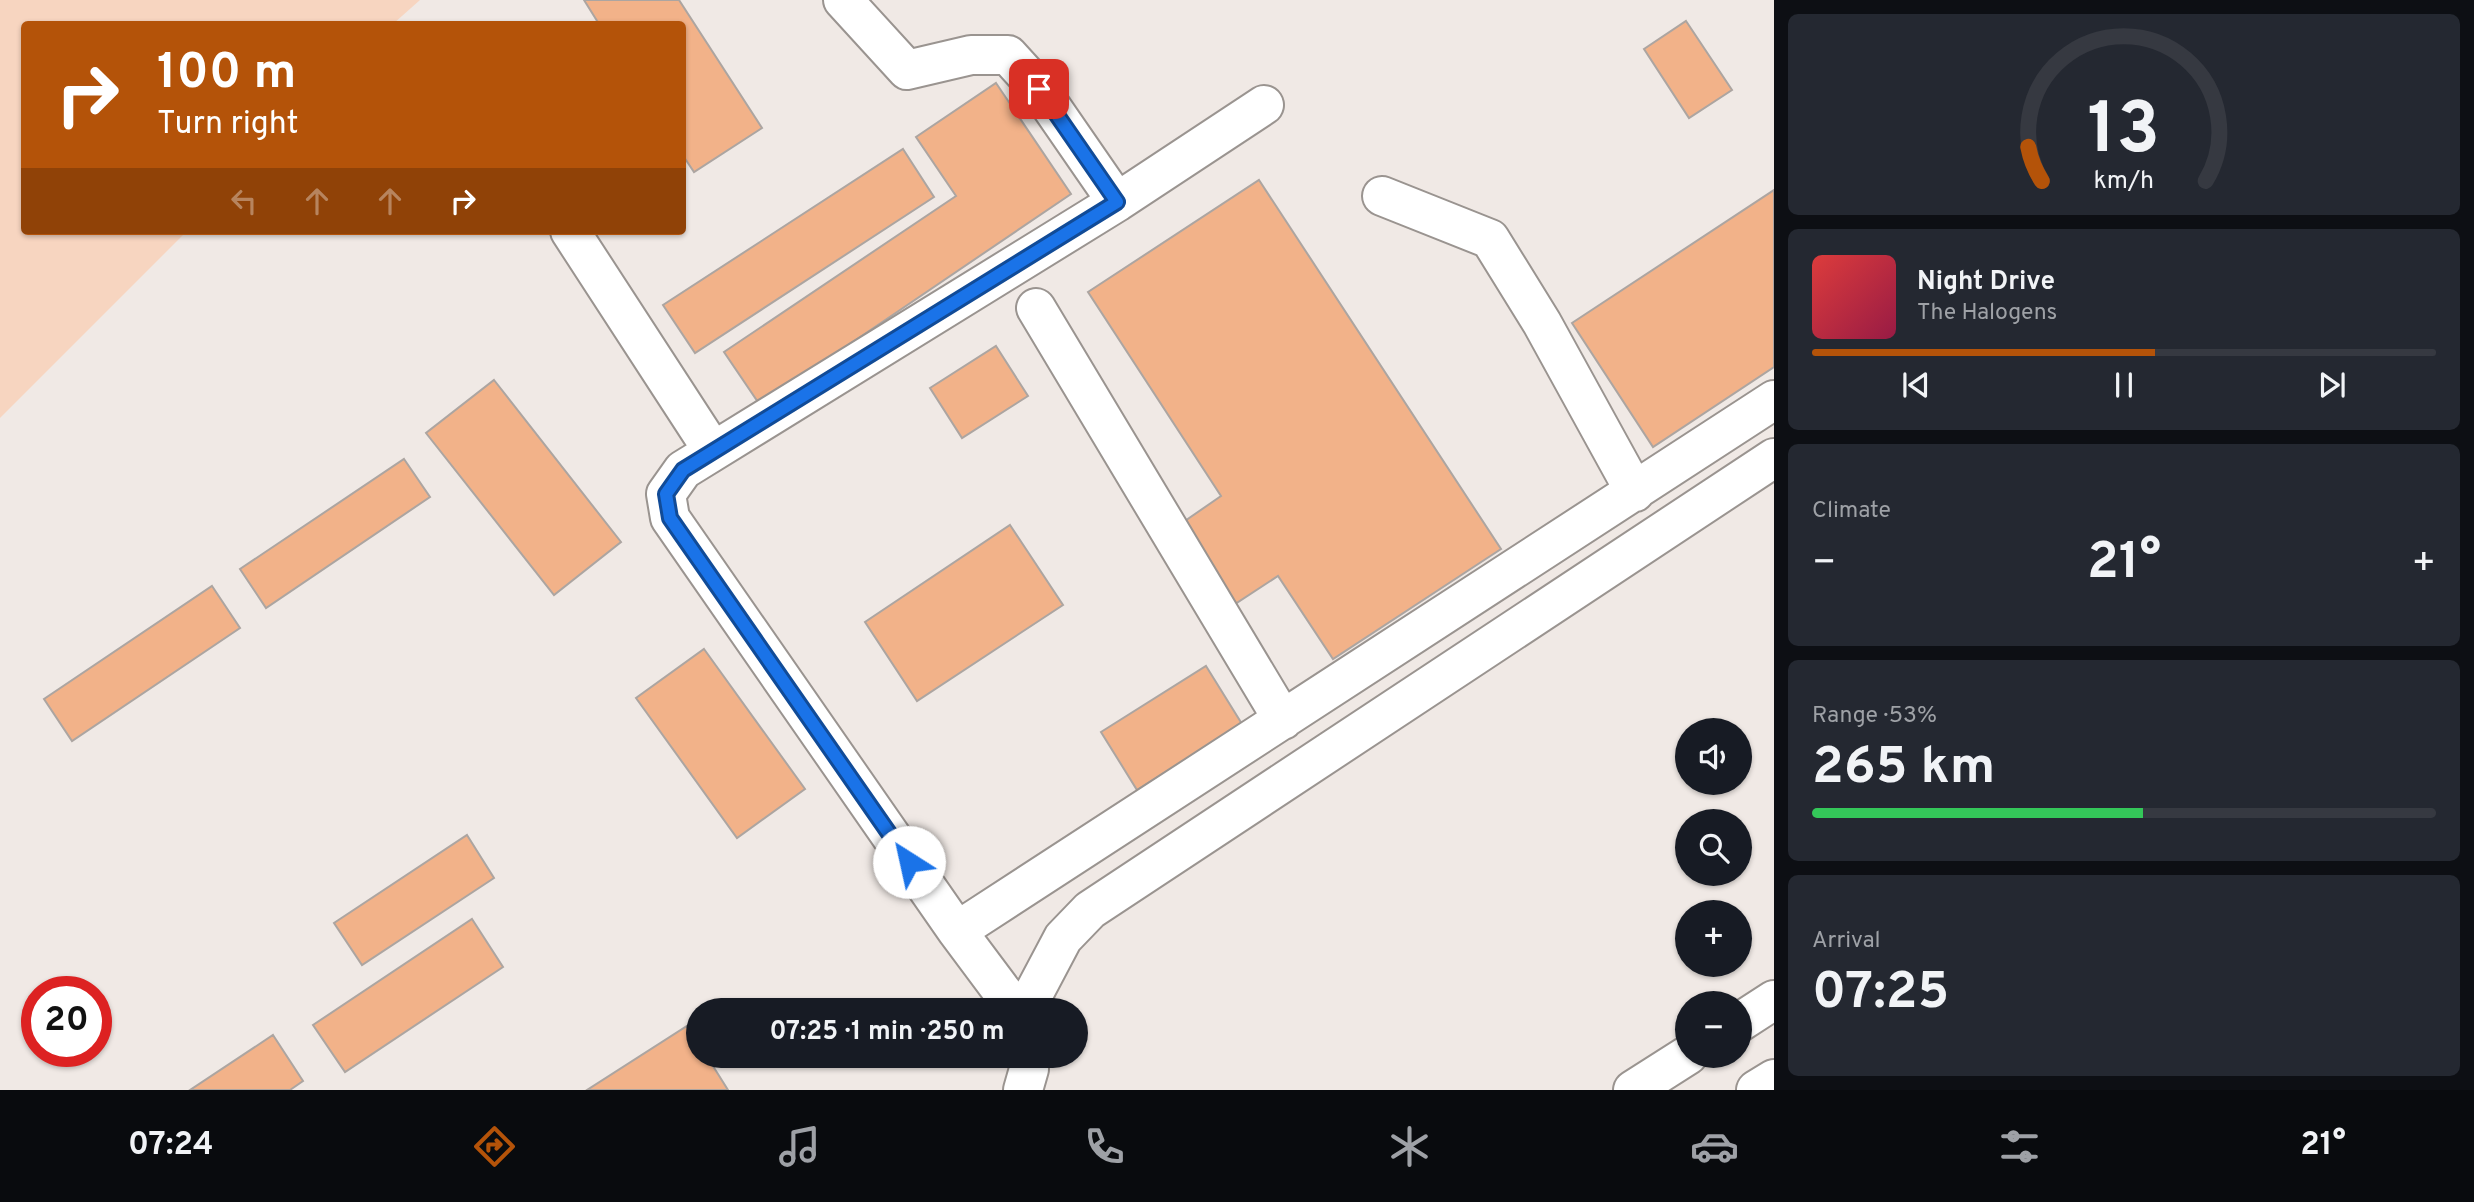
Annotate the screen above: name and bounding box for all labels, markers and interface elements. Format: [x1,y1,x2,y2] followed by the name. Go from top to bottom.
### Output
[157,44,296,106] text: 100 m
[42,49,133,140] icon: right
[1009,59,1069,119] pin
[1020,70,1058,108] icon: arrive
[2088,87,2160,179] text: 13
[157,105,299,145] text: Turn right
[2094,165,2154,197] text: km/h
[225,182,263,220] icon: left
[298,182,336,220] icon: ahead
[371,182,409,220] icon: ahead
[444,182,482,220] icon: right
[1917,266,2055,299] text: Night Drive
[1917,299,2057,328] text: The Halogens
[1897,366,1935,404] icon: previous
[2105,366,2143,404] icon: pause
[2313,366,2351,404] icon: next
[1812,497,1891,526] text: Climate
[2087,531,2161,597] text: 21°
[1812,540,1837,589] text: −
[2411,540,2436,589] text: +
[1812,702,1937,731] text: Range · 53%
[1675,718,1752,1068] map controls
[1675,718,1752,795] button: sound
[1812,736,1995,802] text: 265 km
[1675,809,1752,886] button: search
[872,825,946,899] position arrow
[1675,900,1752,977] button: +
[1812,927,1881,956] text: Arrival
[1812,961,1949,1027] text: 07:25
[21,976,112,1067] speed limit sign: 20
[1675,991,1752,1068] button: −
[769,1016,1005,1049] text: 07:25 · 1 min · 250 m
[470,1122,519,1171] icon: directions
[775,1122,824,1171] icon: music
[1080,1122,1129,1171] icon: phone
[1385,1122,1434,1171] icon: climate
[1690,1122,1739,1171] icon: car
[1995,1122,2044,1171] icon: filters
[128,1126,214,1166] text: 07:24
[2300,1126,2346,1166] text: 21°

